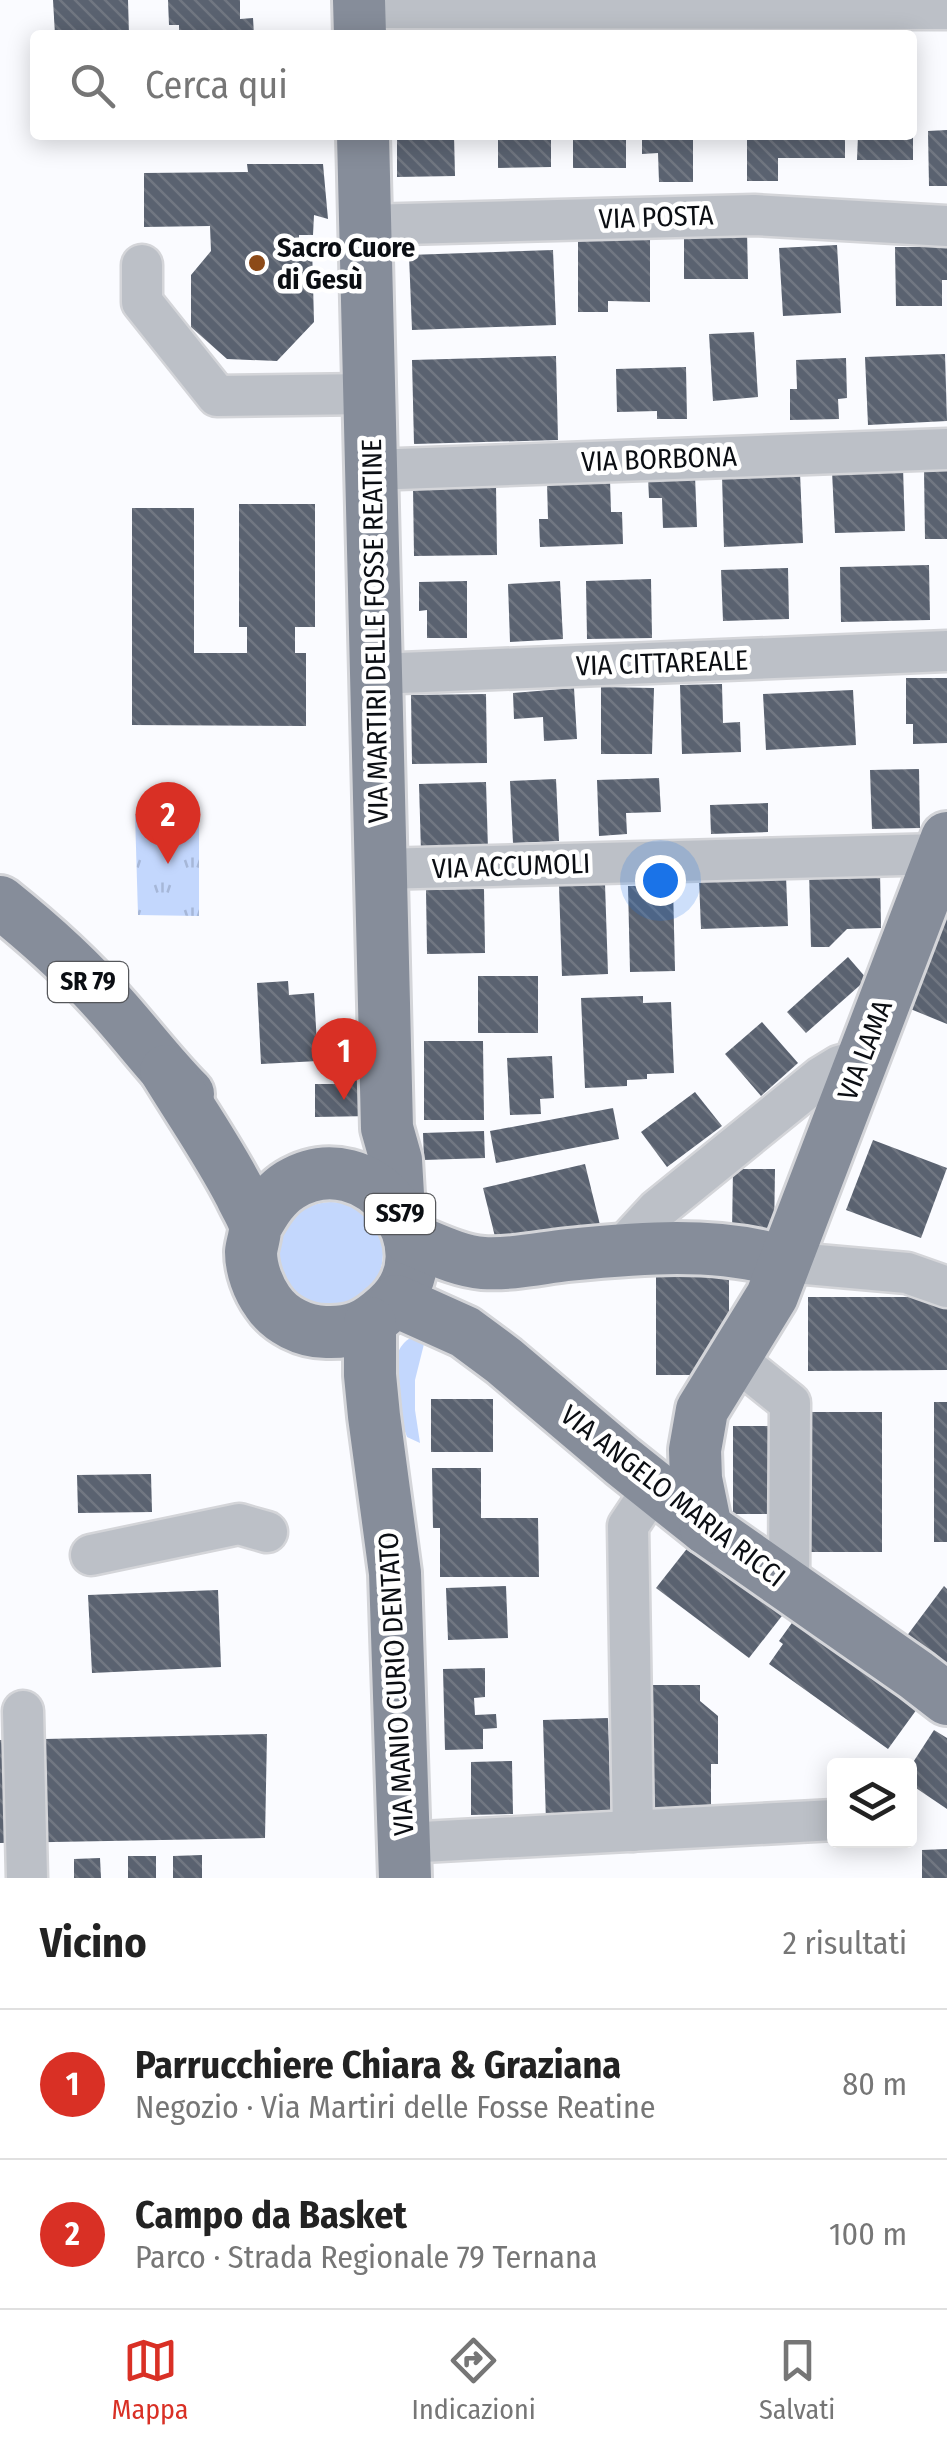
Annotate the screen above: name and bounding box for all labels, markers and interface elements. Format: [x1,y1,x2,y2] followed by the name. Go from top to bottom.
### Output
[30,30,917,140] search box
[65,58,120,113] icon: search
[145,62,288,108] text: Cerca qui
[598,198,714,235] street label: VIA POSTA
[277,231,415,296] place label: Sacro Cuore di Gesù
[246,252,268,274] marker: Sacro Cuore di Gesù
[355,439,395,823] street label: VIA MARTIRI DELLE FOSSE REATINE
[581,440,738,478] street label: VIA BORBONA
[575,644,749,682] street label: VIA CITTAREALE
[136,782,200,864] pin: 2
[431,847,591,885] street label: VIA ACCUMOLI
[635,855,686,906] your location
[48,962,128,1002] road number: SR 79
[831,995,899,1105] street label: VIA LAMA
[312,1018,376,1100] pin: 1
[365,1194,435,1234] road number: SS79
[554,1398,792,1594] street label: VIA ANGELO MARIA RICCI
[372,1531,420,1837] street label: VIA MANIO CURIO DENTATO
[827,1758,917,1848] map controls
[827,1758,917,1848] button: layers
[40,1918,147,1968] text: Vicino
[783,1924,907,1962] text: 2 risultati
[135,2042,621,2088] text: Parrucchiere Chiara & Graziana
[66,2065,79,2103] text: 1
[842,2065,907,2103] text: 80 m
[135,2088,656,2126] text: Negozio · Via Martiri delle Fosse Reatine
[135,2192,407,2238] text: Campo da Basket
[65,2215,80,2253] text: 2
[829,2215,907,2253] text: 100 m
[135,2238,598,2276] text: Parco · Strada Regionale 79 Ternana
[112,2333,188,2426] tab: Mappa
[412,2333,536,2426] tab: Indicazioni
[759,2333,835,2426] tab: Salvati

